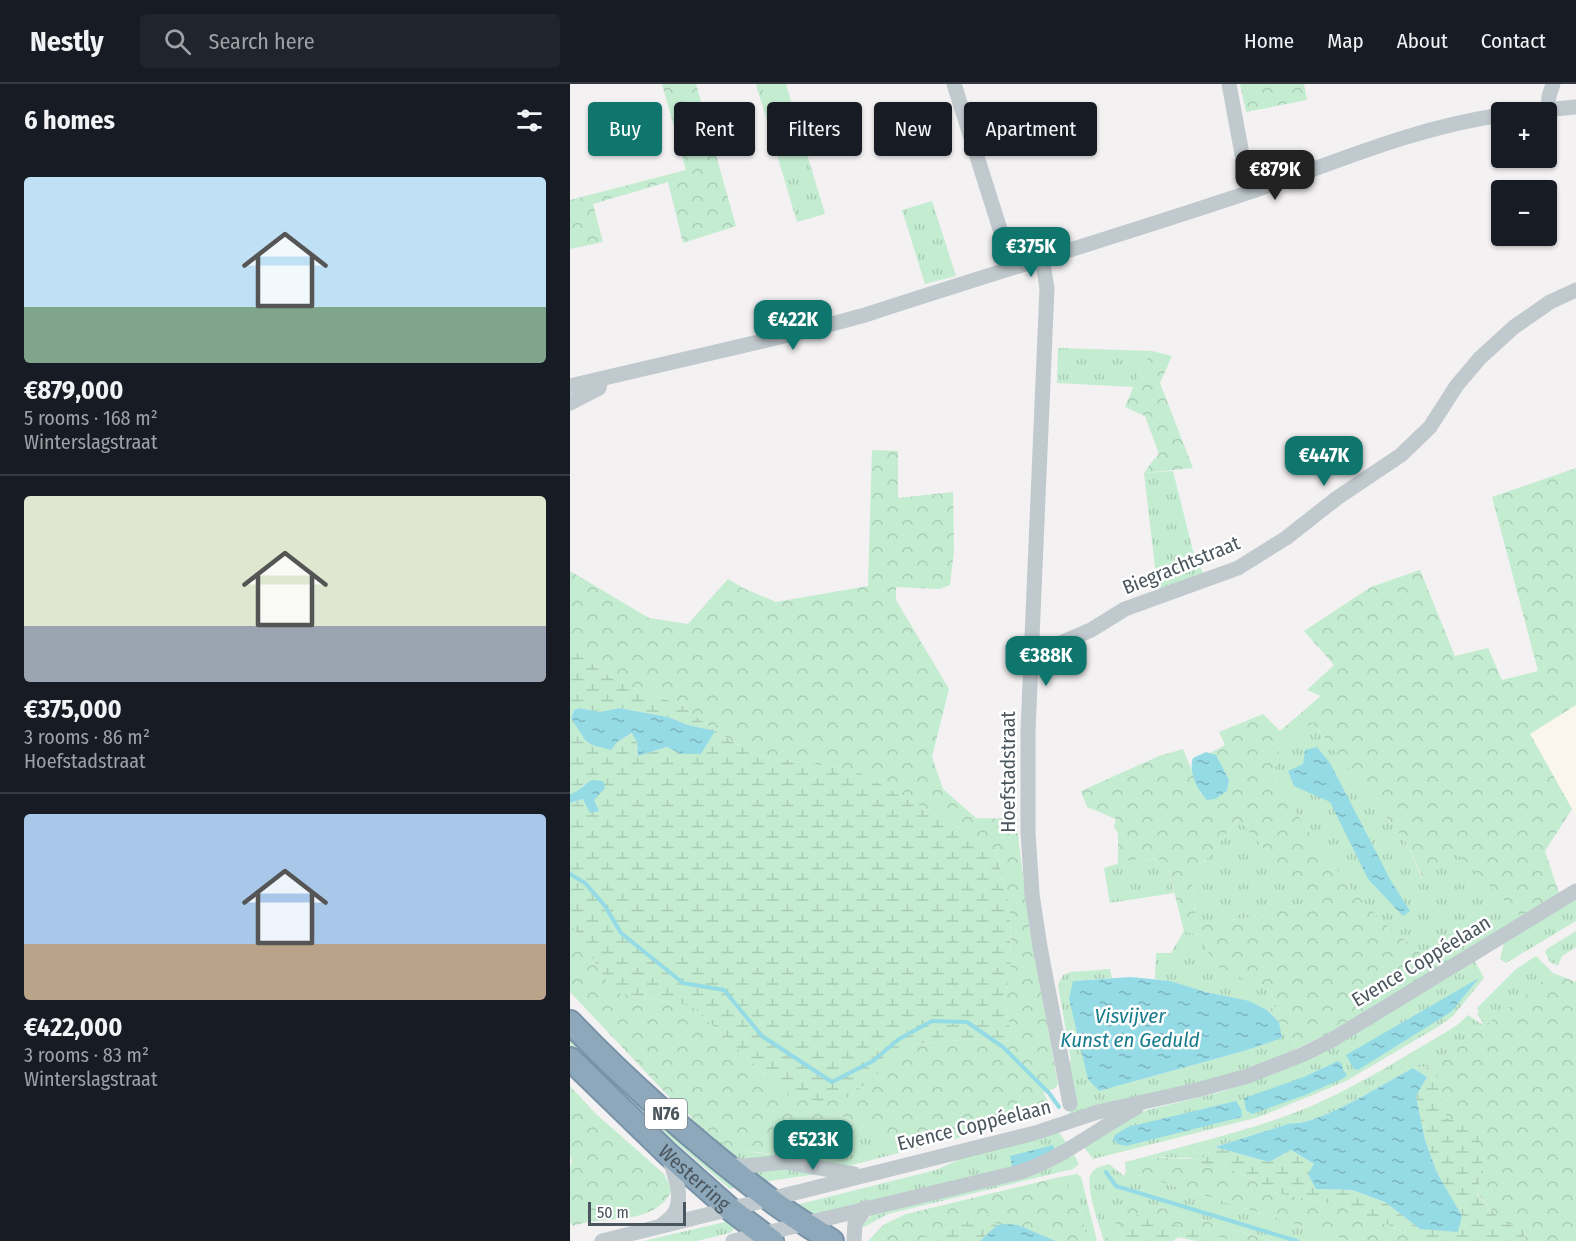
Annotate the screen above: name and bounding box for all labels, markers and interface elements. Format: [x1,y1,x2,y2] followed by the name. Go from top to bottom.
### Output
[140,14,560,68] search box
[30,25,104,58] text: Nestly
[161,25,194,58] icon: search
[209,28,315,55] text: Search here
[1244,28,1294,54] text: Home
[1327,28,1364,54] text: Map
[1397,28,1448,54] text: About
[1481,28,1546,54] text: Contact
[588,102,662,156] chip: Buy
[674,102,755,156] chip: Rent
[767,102,862,156] chip: Filters
[874,102,952,156] chip: New
[964,102,1097,156] chip: Apartment
[1491,102,1557,246] map controls
[1491,102,1557,168] button: +
[513,104,546,137] icon: filters
[24,105,115,136] text: 6 homes
[1233,150,1317,201] pin: €879K
[1249,157,1301,181] text: €879K
[1491,180,1557,246] button: −
[231,216,339,324] icon: home
[989,227,1073,278] pin: €375K
[1006,234,1056,258] text: €375K
[751,300,835,351] pin: €422K
[768,307,818,331] text: €422K
[24,375,123,406] text: €879,000
[24,406,158,430] text: 5 rooms · 168 m²
[24,430,157,454] text: Winterslagstraat
[1282,436,1366,487] pin: €447K
[1299,443,1349,467] text: €447K
[1119,530,1244,599] street label: Biegrachtstraat
[231,535,339,643] icon: home
[1004,636,1088,687] pin: €388K
[1020,643,1072,667] text: €388K
[24,694,122,725] text: €375,000
[996,711,1020,833] street label: Hoefstadstraat
[24,725,150,749] text: 3 rooms · 86 m²
[24,749,146,773] text: Hoefstadstraat
[231,853,339,961] icon: home
[1347,910,1495,1012] street label: Evence Coppéelaan
[1060,1003,1200,1053] water label: Visvijver Kunst en Geduld
[24,1012,122,1043] text: €422,000
[24,1043,149,1067] text: 3 rooms · 83 m²
[24,1067,157,1091] text: Winterslagstraat
[895,1094,1053,1156] street label: Evence Coppéelaan
[645,1099,687,1129] road number: N76
[771,1120,855,1171] pin: €523K
[788,1127,838,1151] text: €523K
[653,1139,736,1216] street label: Westerring
[588,1199,686,1226] scale bar
[597,1203,629,1222] text: 50 m

